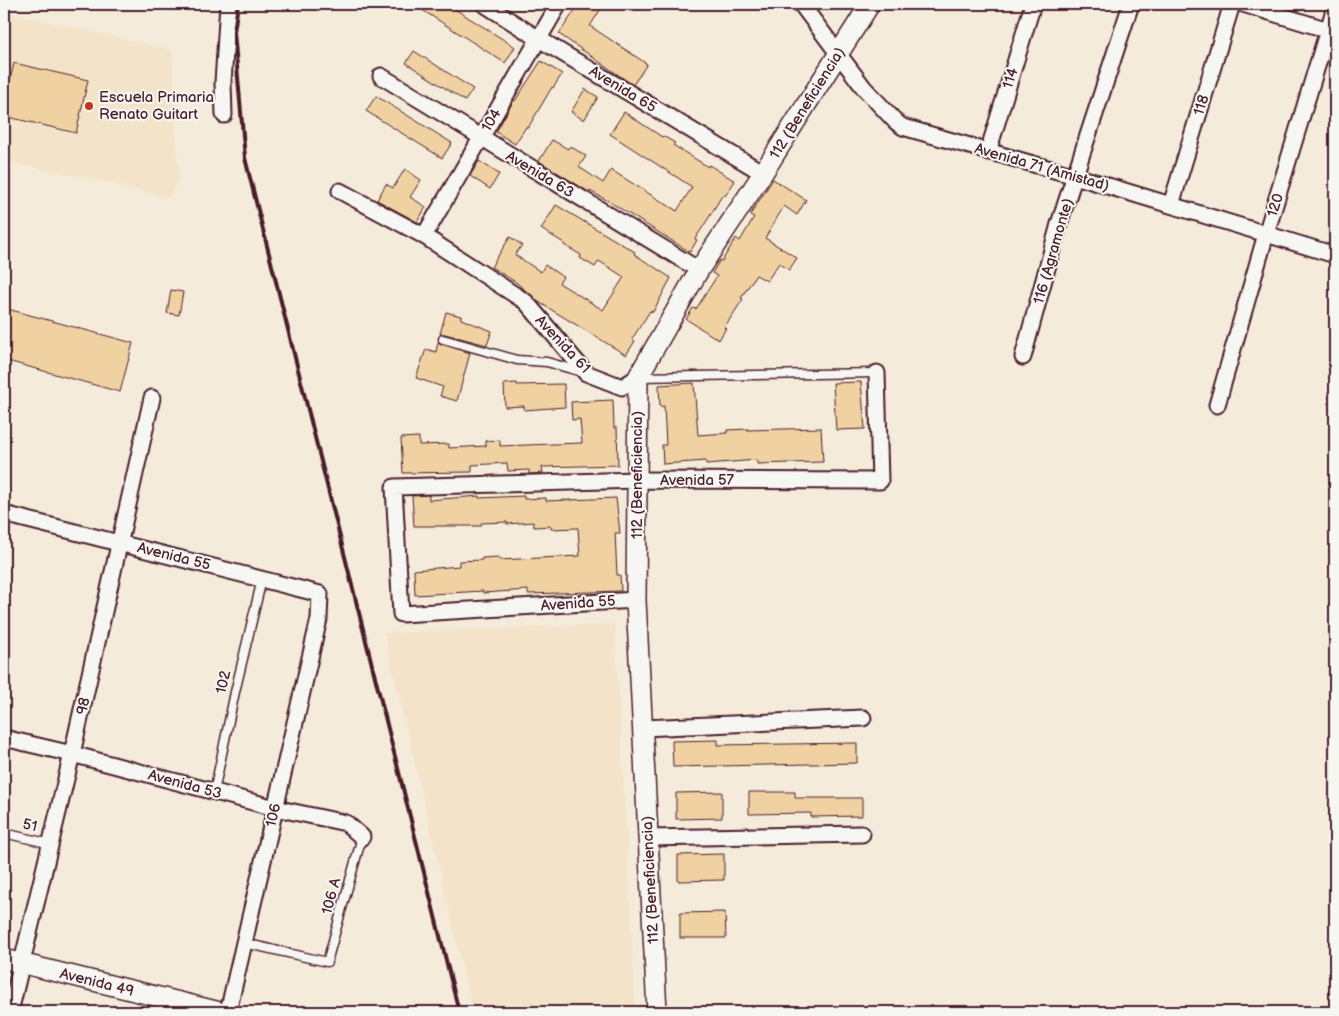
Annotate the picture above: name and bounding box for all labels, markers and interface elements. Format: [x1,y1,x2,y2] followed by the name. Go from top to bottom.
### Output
[765,44,849,163] street label: 112 (Beneficiencia)
[585,62,660,117] street label: Avenida 65
[998,65,1023,91] street label: 114
[99,88,214,124] place label: Escuela Primaria Renato Guitart
[1189,92,1214,118] street label: 118
[83,100,95,112] marker: Escuela Primaria Renato Guitart
[477,105,506,135] street label: 104
[972,139,1111,196] street label: Avenida 71 (Amistad)
[502,147,577,202] street label: Avenida 63
[1263,191,1288,219] street label: 120
[1029,196,1078,306] street label: 116 (Agramonte)
[531,311,594,377] street label: Avenida 61
[628,411,647,539] street label: 112 (Beneficiencia)
[660,471,735,490] street label: Avenida 57
[135,538,213,575] street label: Avenida 55
[540,591,616,616] street label: Avenida 55
[212,668,235,696] street label: 102
[72,695,95,717] street label: 98
[146,766,224,803] street label: Avenida 53
[262,801,285,829] street label: 106
[21,815,39,836] street label: 51
[638,816,663,944] street label: 112 (Beneficiencia)
[318,875,346,916] street label: 106 A
[58,964,136,1001] street label: Avenida 49

